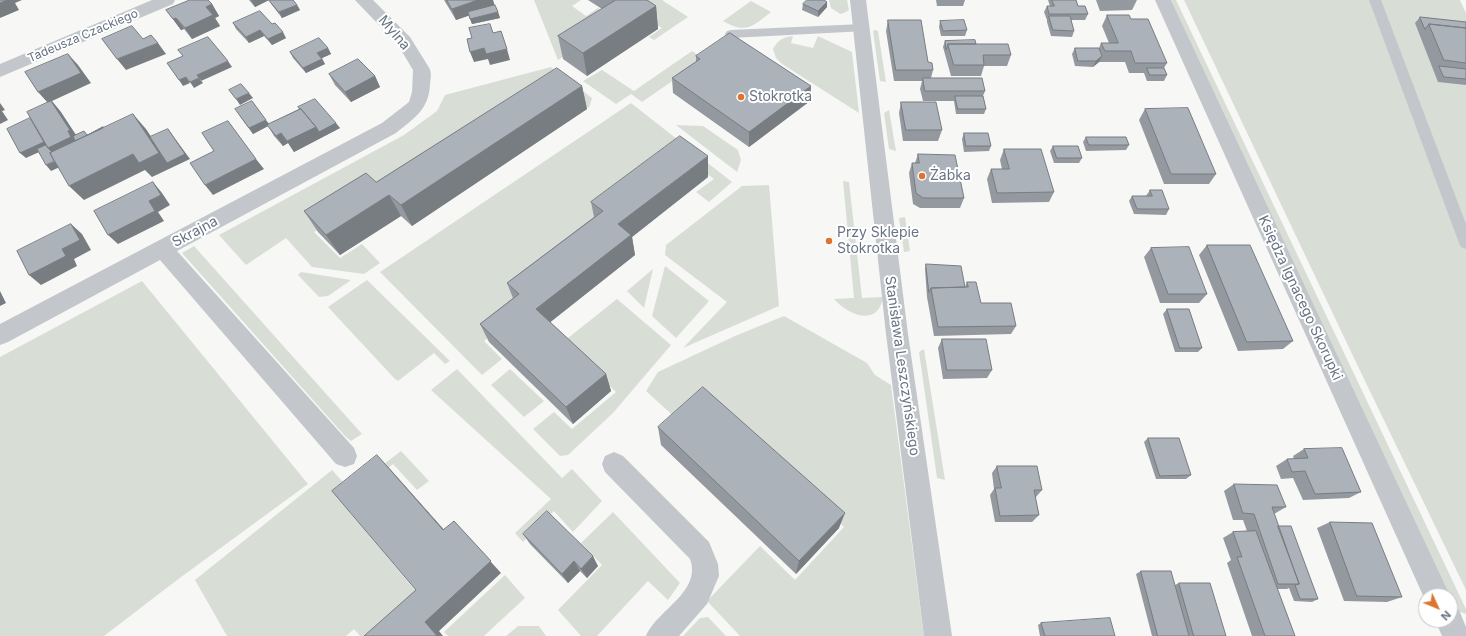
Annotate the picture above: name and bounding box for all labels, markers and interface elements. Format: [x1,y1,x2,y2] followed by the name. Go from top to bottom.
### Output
[26,6,140,66] street label: Tadeusza Czackiego
[374,12,414,54] street label: Mylna
[749,89,812,105] place label: Stokrotka
[736,92,746,102] marker: Stokrotka
[930,168,971,184] place label: Żabka
[917,171,927,181] marker: Żabka
[169,213,221,251] street label: Skrajna
[1254,213,1346,383] street label: Księdza Ignacego Skorupki
[837,225,919,258] place label: Przy Sklepie Stokrotka
[824,236,834,246] marker: Przy Sklepie Stokrotka
[881,275,923,457] street label: Stanisława Leszczyńskiego
[1418,588,1458,628] north arrow
[1438,608,1454,624] text: N

